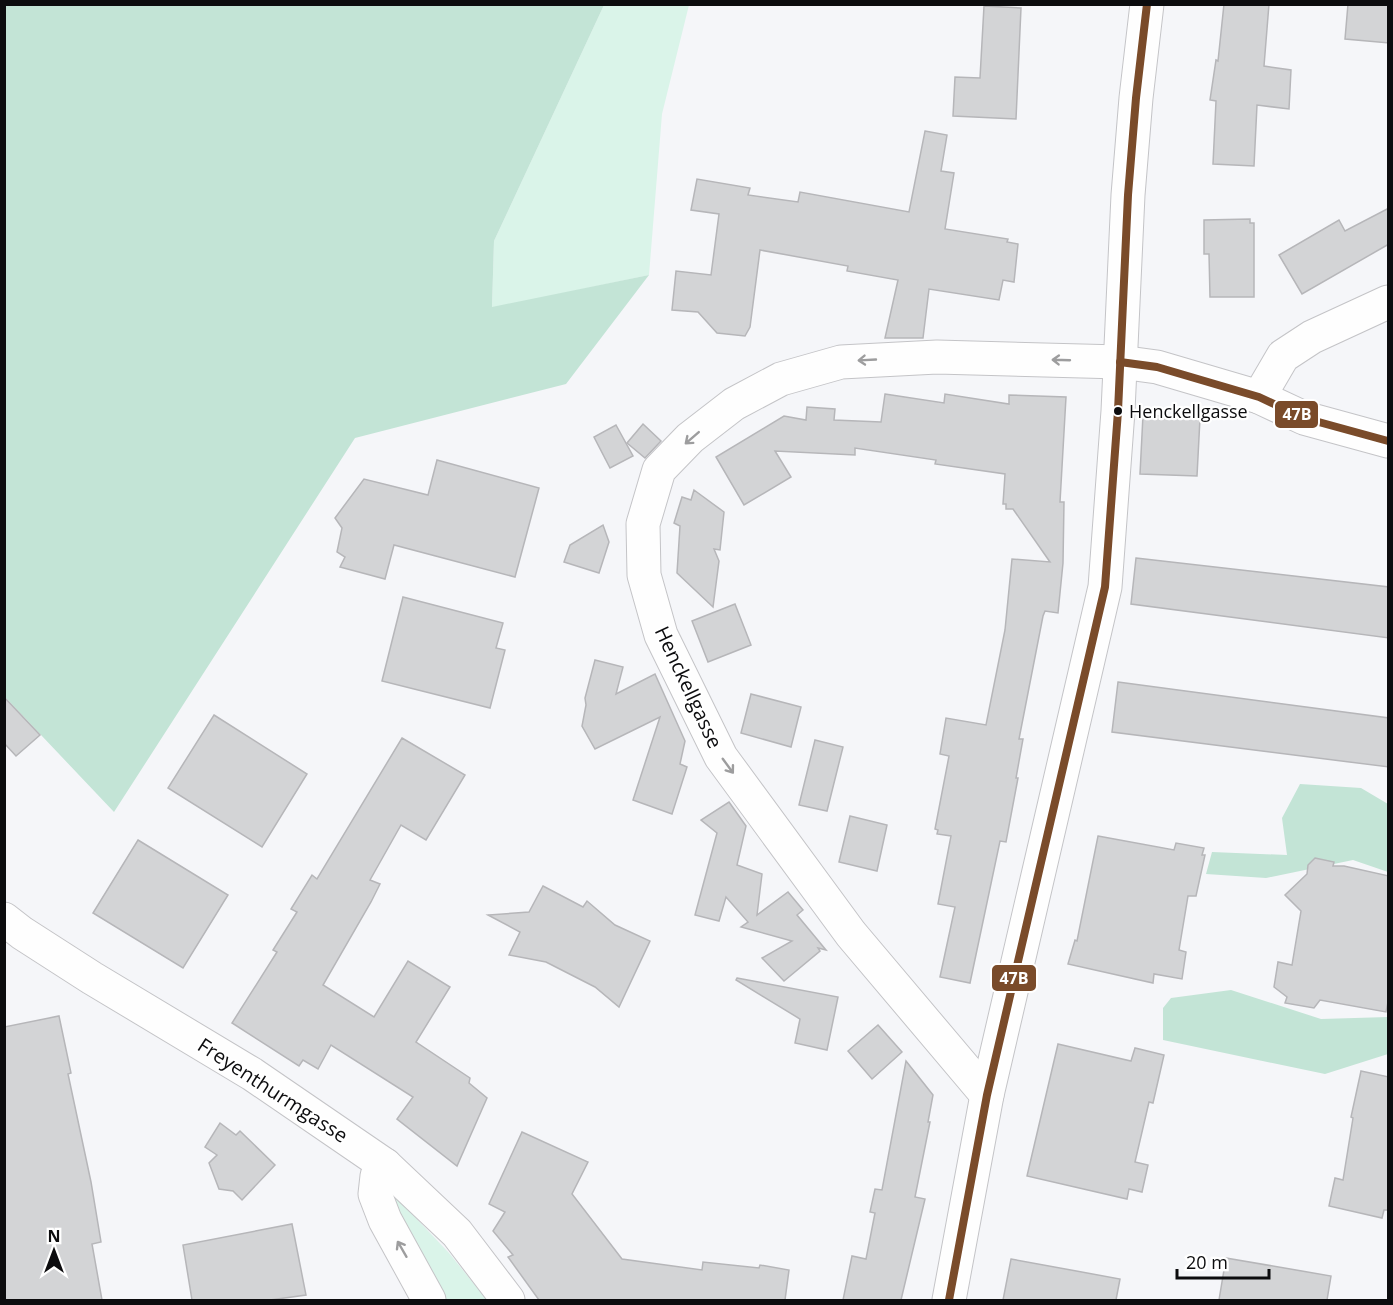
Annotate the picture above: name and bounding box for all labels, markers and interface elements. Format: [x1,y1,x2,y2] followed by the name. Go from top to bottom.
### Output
[857,355,877,366] one-way arrow
[1052,355,1072,366] one-way arrow
[1129,399,1248,423] place label: Henckellgasse
[1274,400,1319,429] line badge: 47B
[1282,403,1312,425] text: 47B
[1112,405,1124,417] marker: Henckellgasse
[684,431,700,444] one-way arrow
[649,622,729,752] street label: Henckellgasse
[722,757,734,773] one-way arrow
[991,964,1037,992] line badge: 47B
[999,967,1029,989] text: 47B
[193,1031,353,1149] street label: Freyenthurmgasse
[24,1221,84,1281] north arrow
[47,1225,61,1247] text: N
[395,1241,407,1258] one-way arrow
[1177,1242,1268,1280] scale bar
[1186,1250,1228,1274] text: 20 m

